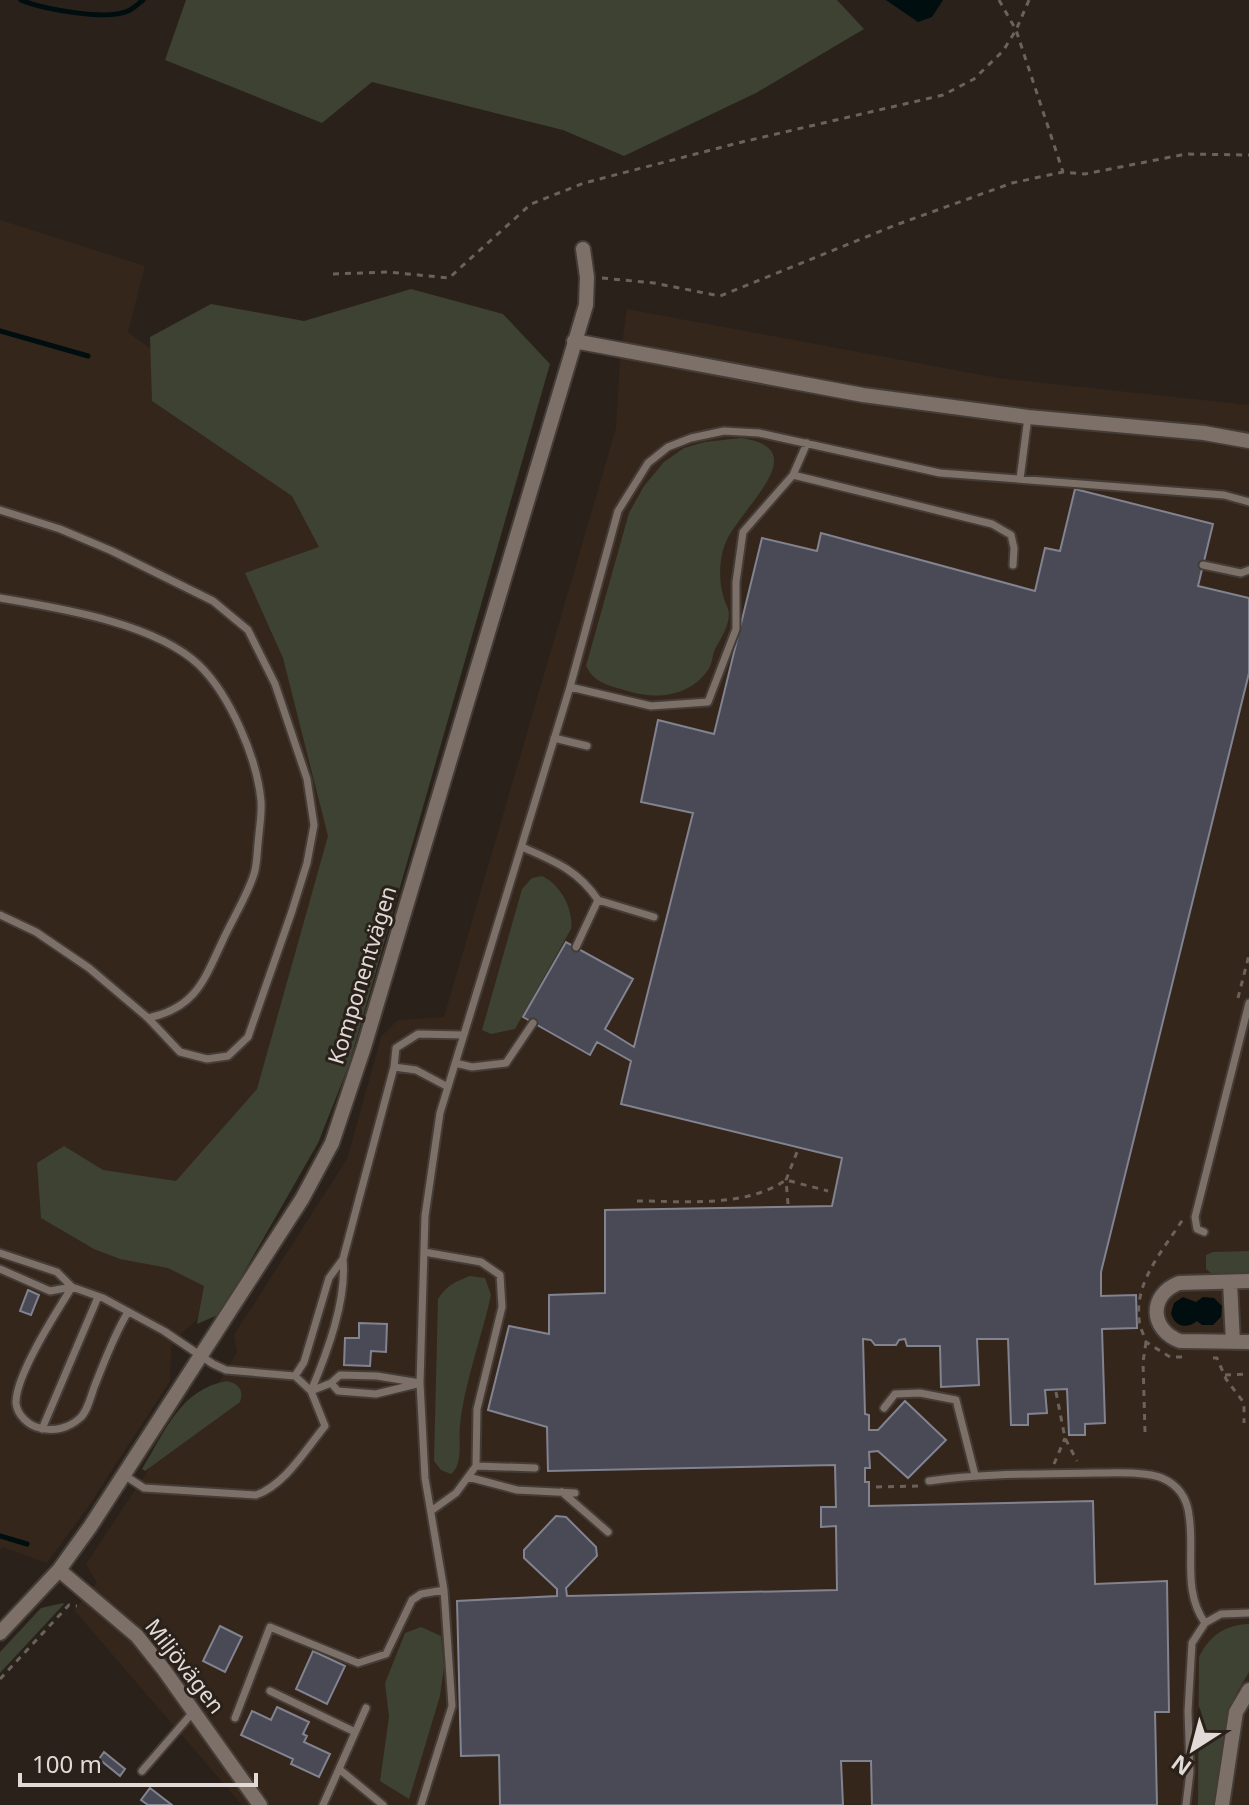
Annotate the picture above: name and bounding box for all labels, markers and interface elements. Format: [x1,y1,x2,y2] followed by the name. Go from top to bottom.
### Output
[320,882,402,1068] street label: Komponentvägen
[139,1612,232,1719] street label: Miljövägen
[1153,1709,1233,1789] north arrow
[20,1737,256,1787] scale bar
[32,1747,102,1780] text: 100 m
[1165,1749,1197,1783] text: N

